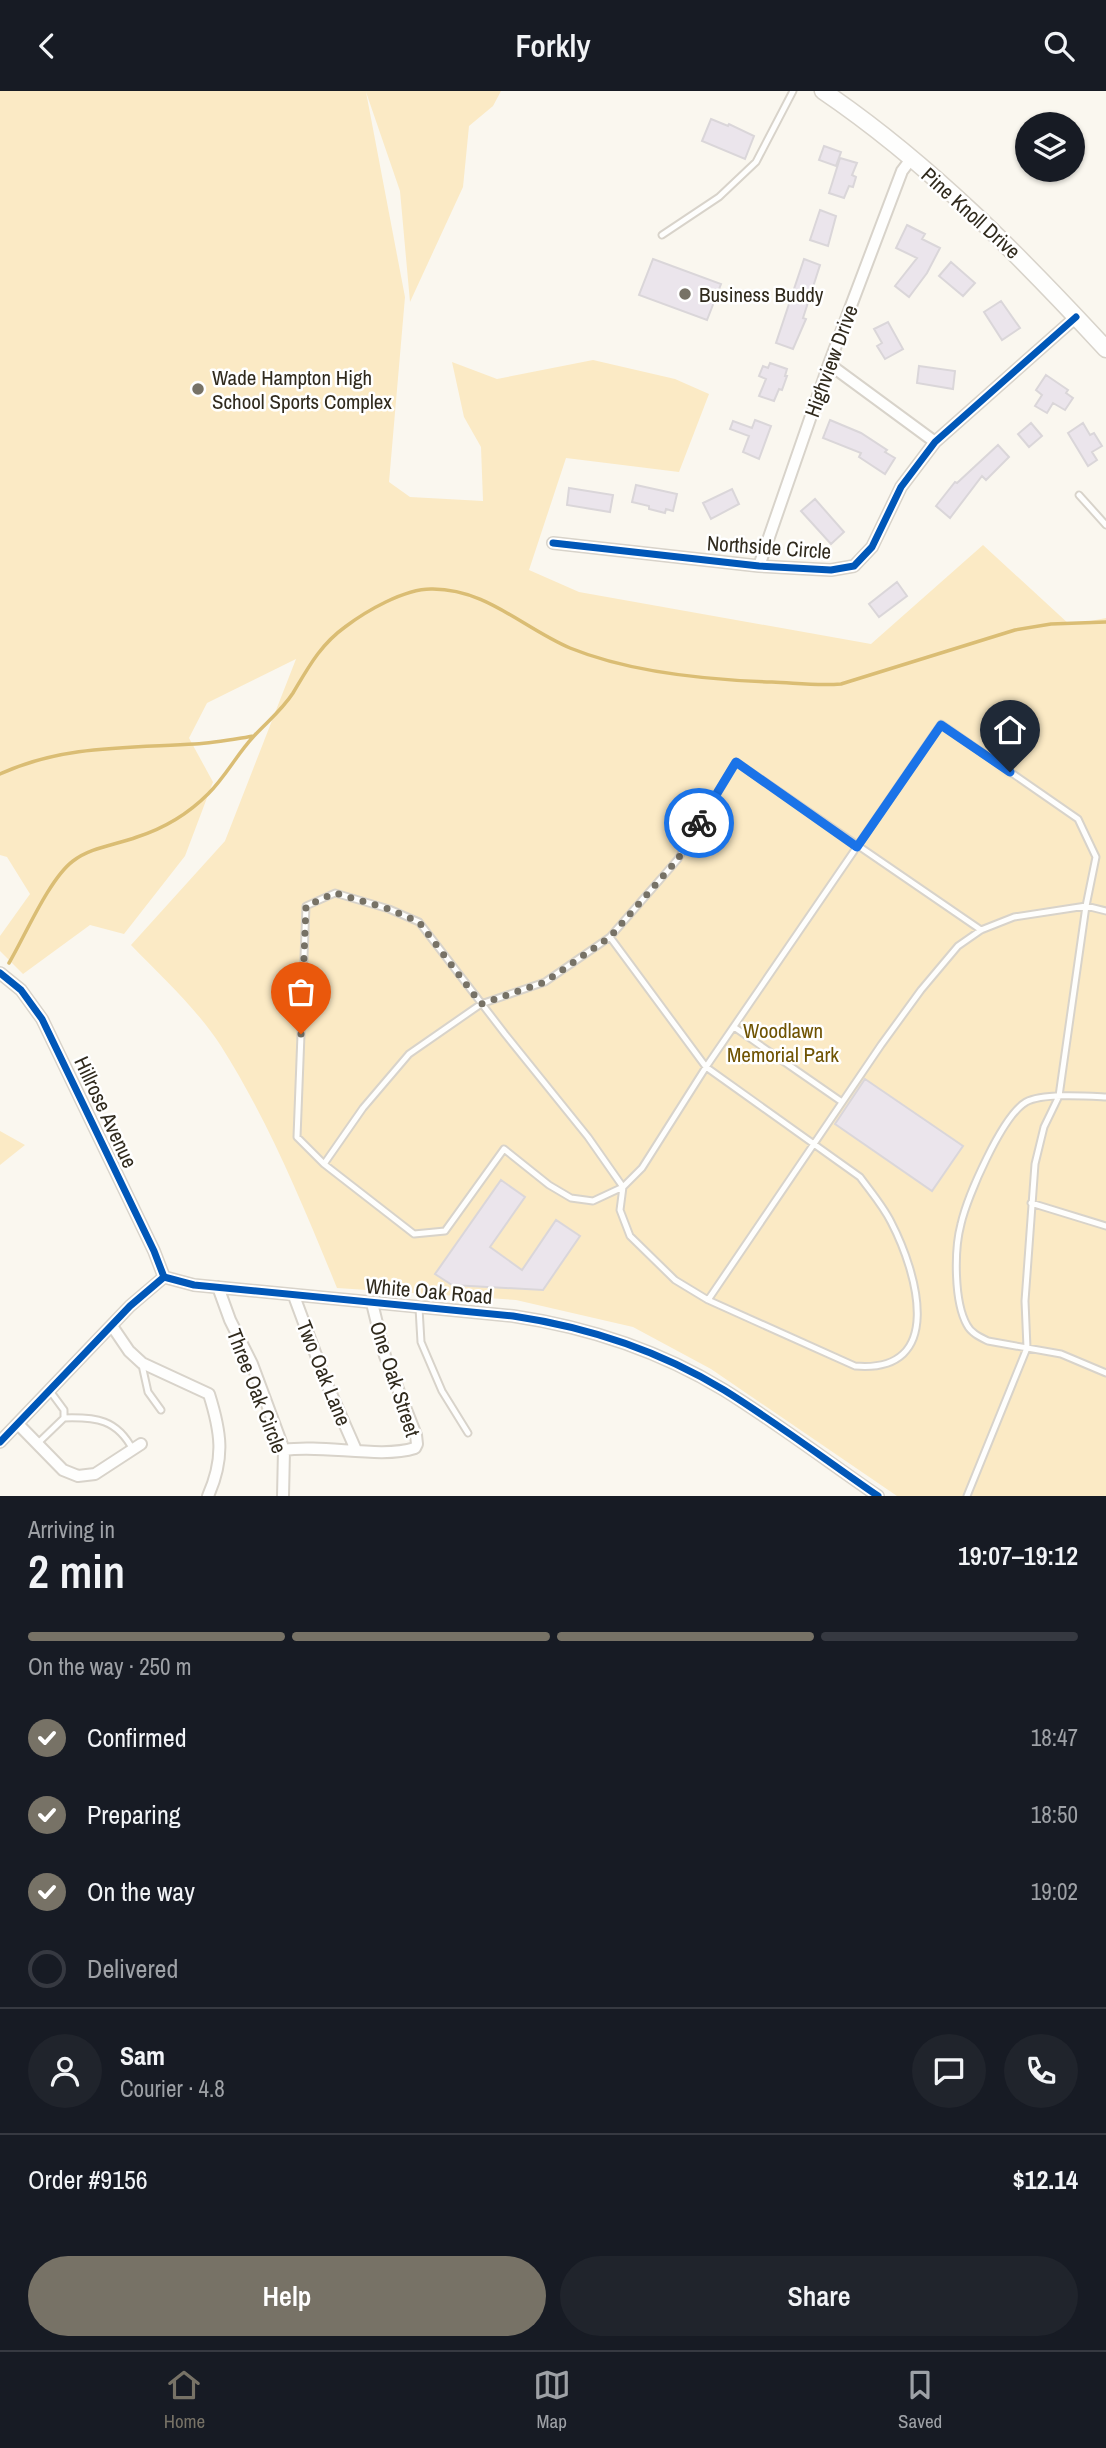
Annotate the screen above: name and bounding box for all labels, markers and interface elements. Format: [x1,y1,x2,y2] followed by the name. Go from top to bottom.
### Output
[516,24,590,67] text: Forkly
[28,27,66,65] icon: back
[1040,27,1078,65] icon: search
[1015,112,1085,182] map controls
[1015,112,1085,182] button: layers
[915,161,1027,265] street label: Pine Knoll Drive
[699,280,824,309] place label: Business Buddy
[677,286,693,302] marker: Business Buddy
[797,301,865,421] street label: Highview Drive
[212,363,392,416] place label: Wade Hampton High School Sports Complex
[190,381,206,397] marker: Wade Hampton High School Sports Complex
[706,528,832,566] street label: Northside Circle
[980,700,1040,772] pin
[991,711,1029,749] icon: home
[664,788,734,858] courier
[680,804,718,842] icon: bike
[271,962,331,1034] pin
[282,973,320,1011] icon: bag
[727,1016,839,1069] park label: Woodlawn Memorial Park
[67,1051,145,1173] street label: Hillrose Avenue
[364,1271,494,1311] street label: White Oak Road
[290,1316,358,1430] street label: Two Oak Lane
[363,1318,427,1441] street label: One Oak Street
[220,1325,294,1457] street label: Three Oak Circle
[28,1514,115,1545] text: Arriving in
[958,1538,1078,1573] text: 19:07–19:12
[28,1540,125,1602] text: 2 min
[28,1651,192,1682] text: On the way · 250 m
[28,1719,66,1757] icon: check
[87,1720,187,1755] text: Confirmed
[1031,1722,1078,1753] text: 18:47
[28,1796,66,1834] icon: check
[87,1797,181,1832] text: Preparing
[1031,1799,1078,1830] text: 18:50
[28,1873,66,1911] icon: check
[87,1874,195,1909] text: On the way
[1031,1876,1078,1907] text: 19:02
[87,1951,178,1986] text: Delivered
[28,2034,102,2108] button: person
[912,2034,986,2108] button: chat
[1004,2034,1078,2108] button: phone
[120,2038,165,2073] text: Sam
[120,2073,225,2104] text: Courier · 4.8
[28,2162,148,2197] text: Order #9156
[1013,2162,1078,2197] text: $12.14
[28,2256,546,2336] button: Help
[560,2256,1078,2336] button: Share
[164,2366,205,2434] tab: Home
[533,2366,571,2434] tab: Map
[898,2366,942,2434] tab: Saved

